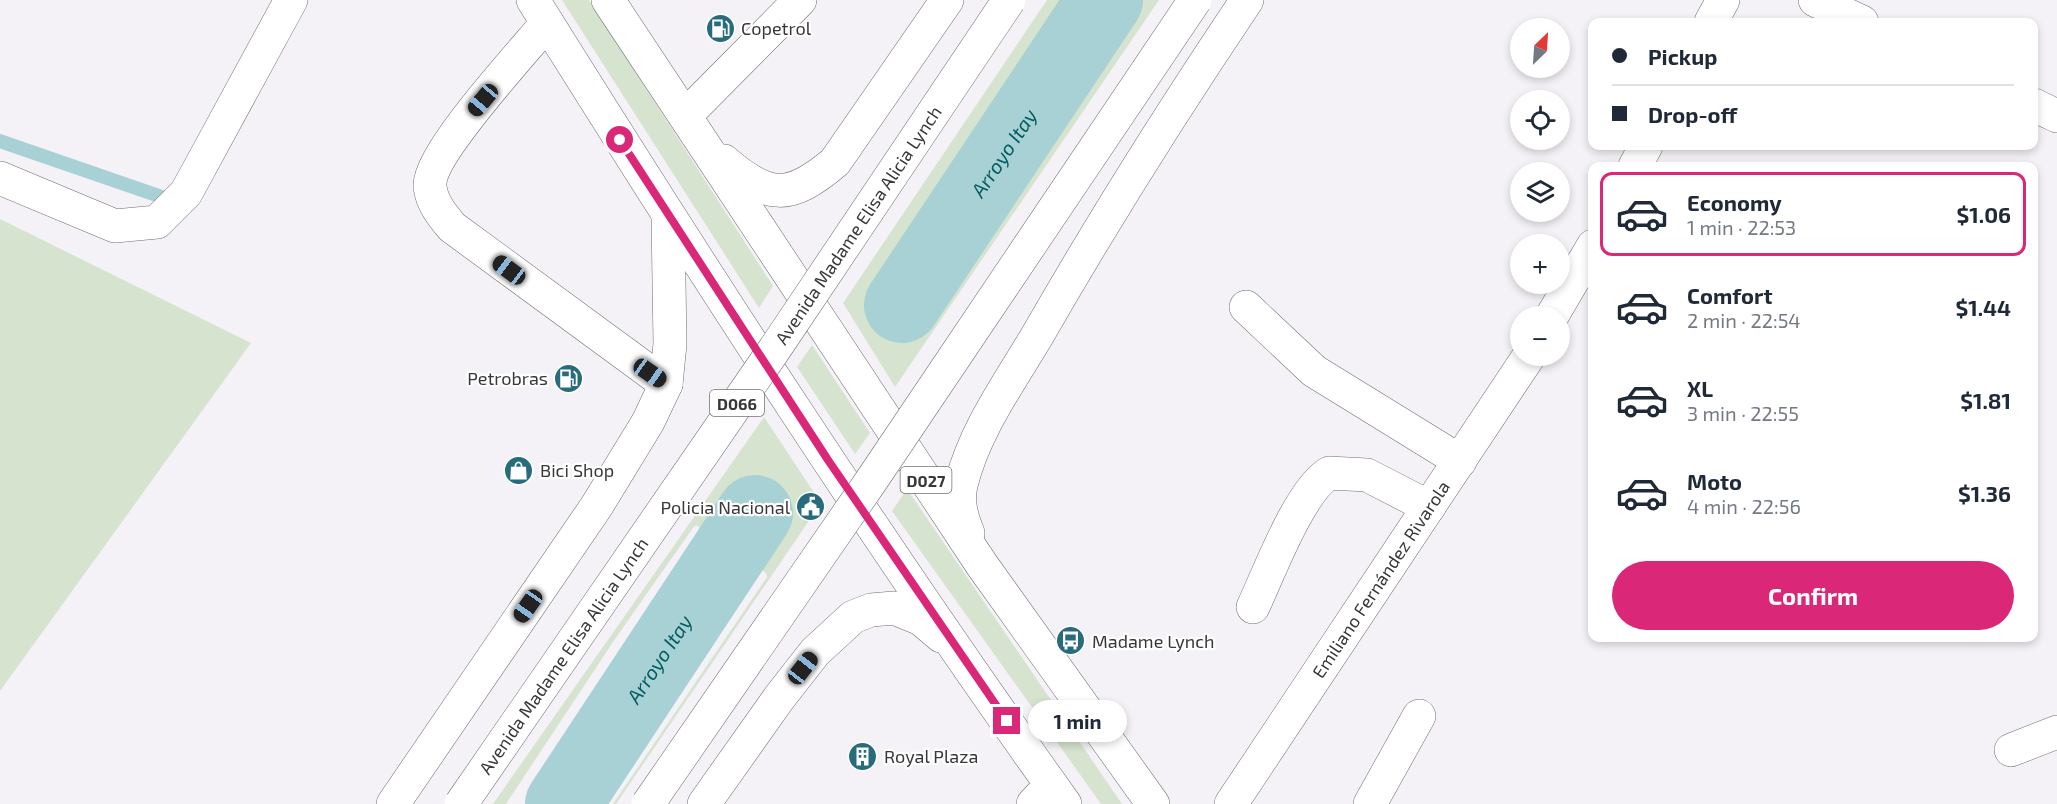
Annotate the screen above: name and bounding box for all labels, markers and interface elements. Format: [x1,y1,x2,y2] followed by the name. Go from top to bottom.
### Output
[704,12,736,44] fuel station icon: Copetrol
[741,17,812,39] place label: Copetrol
[1510,18,1570,78] north arrow
[1510,18,1570,366] map controls
[1648,43,1717,69] text: Pickup
[465,80,501,120] car
[1510,90,1570,150] button: locate
[1648,101,1737,127] text: Drop-off
[770,102,946,348] street label: Avenida Madame Elisa Alicia Lynch
[965,104,1042,202] water label: Arroyo Itay
[606,126,633,153] route start
[1510,162,1570,222] button: layers
[1615,187,1669,241] icon: car
[1687,189,1782,215] text: Economy
[1957,201,2011,227] text: $1.06
[1687,215,1796,239] text: 1 min · 22:53
[1510,234,1570,294] button: +
[489,252,529,288] car
[1615,280,1669,334] icon: car
[1687,282,1772,308] text: Comfort
[1955,294,2011,320] text: $1.44
[1510,306,1570,366] button: −
[1687,308,1801,332] text: 2 min · 22:54
[630,355,670,391] car
[553,362,585,394] fuel station icon: Petrobras
[467,367,548,389] place label: Petrobras
[1615,373,1669,427] icon: car
[1687,375,1713,401] text: XL
[1960,387,2011,413] text: $1.81
[710,390,764,416] road number: D066
[1687,401,1799,425] text: 3 min · 22:55
[503,454,535,486] shop icon: Bici Shop
[540,459,614,481] place label: Bici Shop
[1615,466,1669,520] icon: car
[900,467,952,493] road number: D027
[1687,468,1742,494] text: Moto
[1307,476,1454,682] street label: Emiliano Fernández Rivarola
[1958,480,2011,506] text: $1.36
[795,491,827,523] public building icon: Policia Nacional
[1687,494,1801,518] text: 4 min · 22:56
[661,496,791,518] place label: Policia Nacional
[474,533,652,778] street label: Avenida Madame Elisa Alicia Lynch
[1612,561,2014,630] button: Confirm
[510,586,546,626] car
[620,610,698,708] water label: Arroyo Itay
[1055,625,1087,657] bus stop icon: Madame Lynch
[1092,630,1215,652] place label: Madame Lynch
[785,648,821,688] car
[1028,700,1127,742] callout: 1 min
[993,707,1020,734] route end
[1053,709,1102,733] text: 1 min
[847,740,879,772] building icon: Royal Plaza
[884,745,978,767] place label: Royal Plaza

